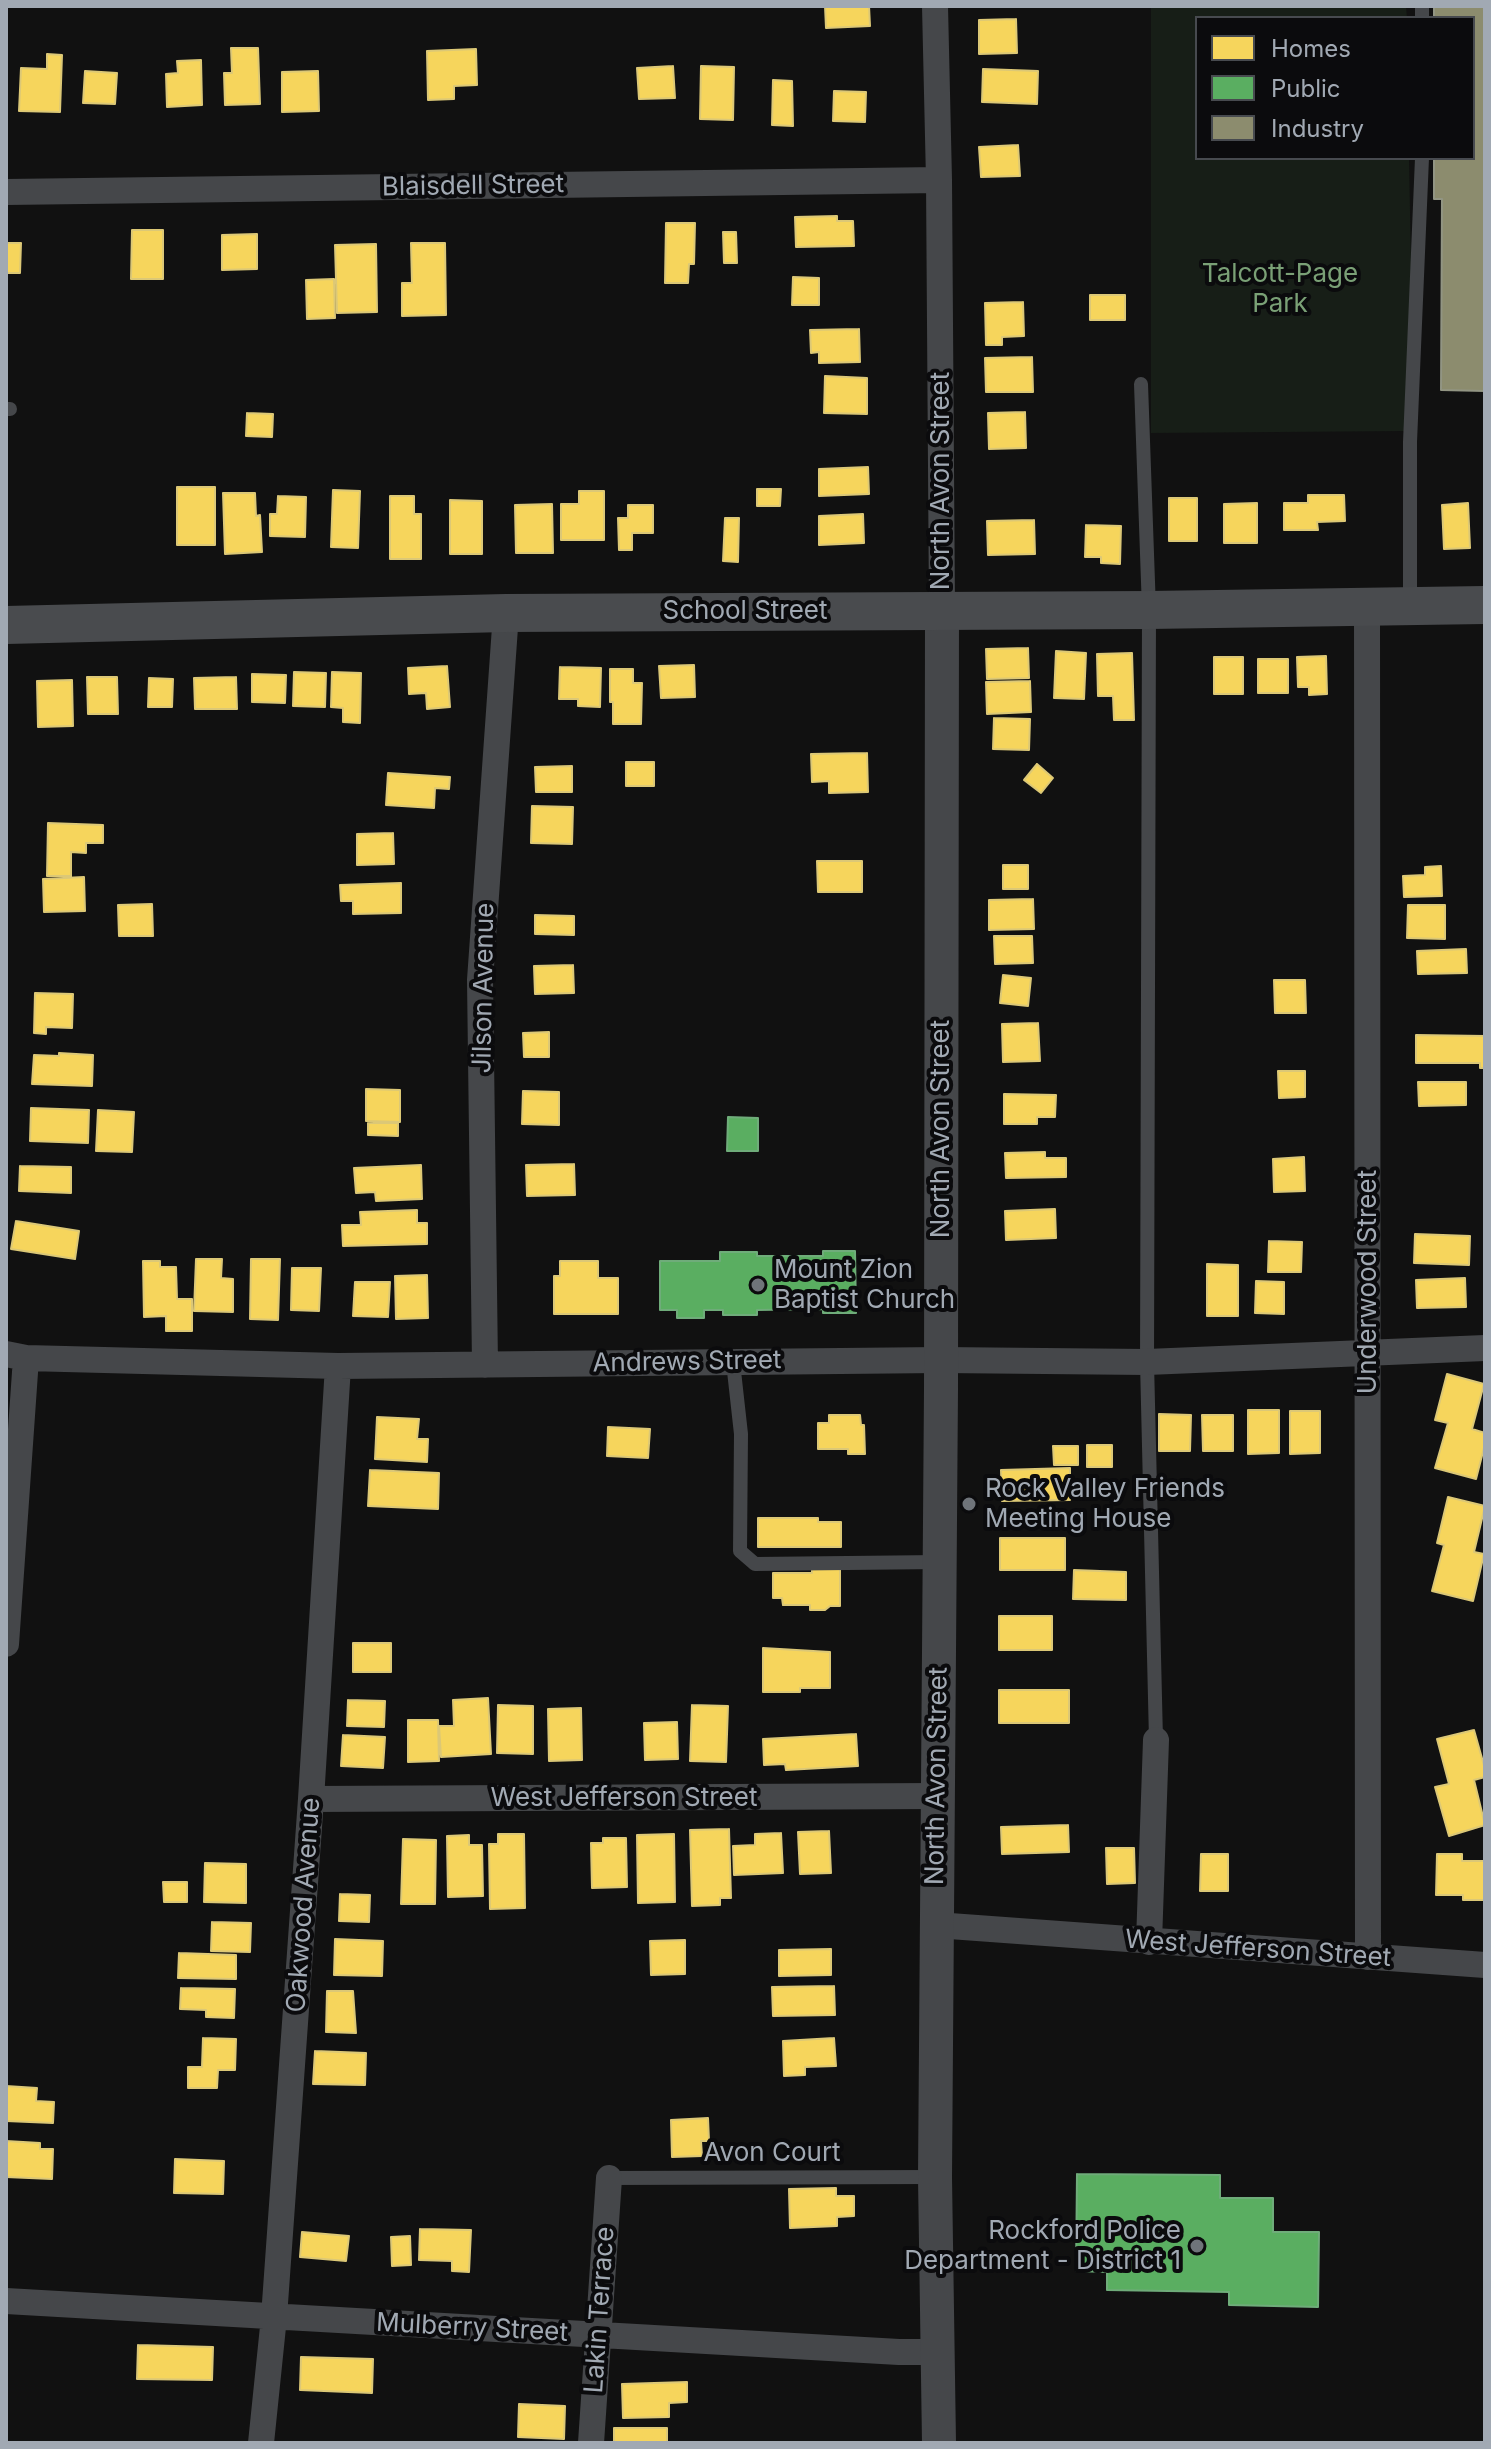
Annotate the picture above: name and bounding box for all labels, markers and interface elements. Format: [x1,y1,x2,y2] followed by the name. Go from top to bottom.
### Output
[1195,16,1475,160] legend
[1271,34,1351,63] text: Homes
[1271,74,1341,103] text: Public
[1271,114,1364,143] text: Industry
[382,169,564,203] street label: Blaisdell Street
[1202,258,1358,320] park label: Talcott-Page Park
[925,372,957,590] street label: North Avon Street
[662,595,828,627] street label: School Street
[467,902,501,1074] street label: Jilson Avenue
[925,1020,957,1238] street label: North Avon Street
[1352,1170,1384,1394] street label: Underwood Street
[774,1254,955,1316] place label: Mount Zion Baptist Church
[749,1276,767,1294] marker: Mount Zion Baptist Church
[592,1345,782,1379] street label: Andrews Street
[985,1473,1225,1534] place label: Rock Valley Friends Meeting House
[960,1495,978,1513] marker: Rock Valley Friends Meeting House
[919,1667,955,1885] street label: North Avon Street
[491,1782,757,1814] street label: West Jefferson Street
[281,1797,327,2013] street label: Oakwood Avenue
[1124,1924,1392,1974] street label: West Jefferson Street
[703,2137,841,2169] street label: Avon Court
[904,2215,1181,2276] place label: Rockford Police Department - District 1
[579,2226,621,2394] street label: Lakin Terrace
[1188,2237,1206,2255] marker: Rockford Police Department - District 1
[375,2307,569,2349] street label: Mulberry Street

